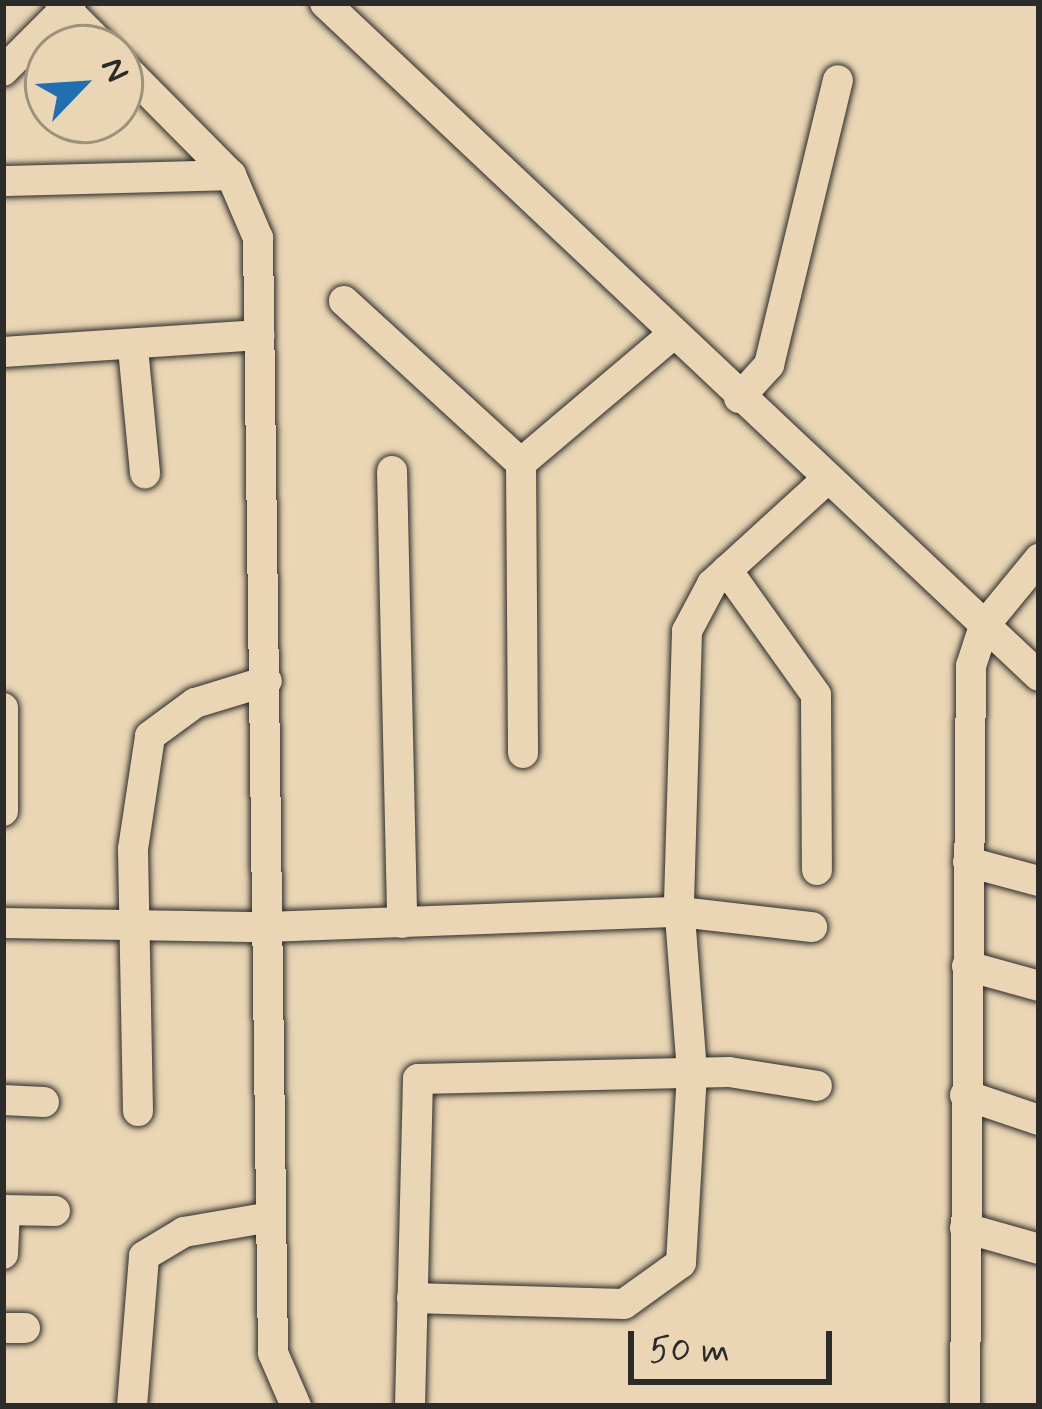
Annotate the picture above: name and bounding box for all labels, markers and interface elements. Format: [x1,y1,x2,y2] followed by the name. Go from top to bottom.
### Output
[24,24,144,144] north arrow
[89,51,138,89] text: N
[634,1307,838,1381] scale bar
[649,1328,730,1375] text: 50 m

